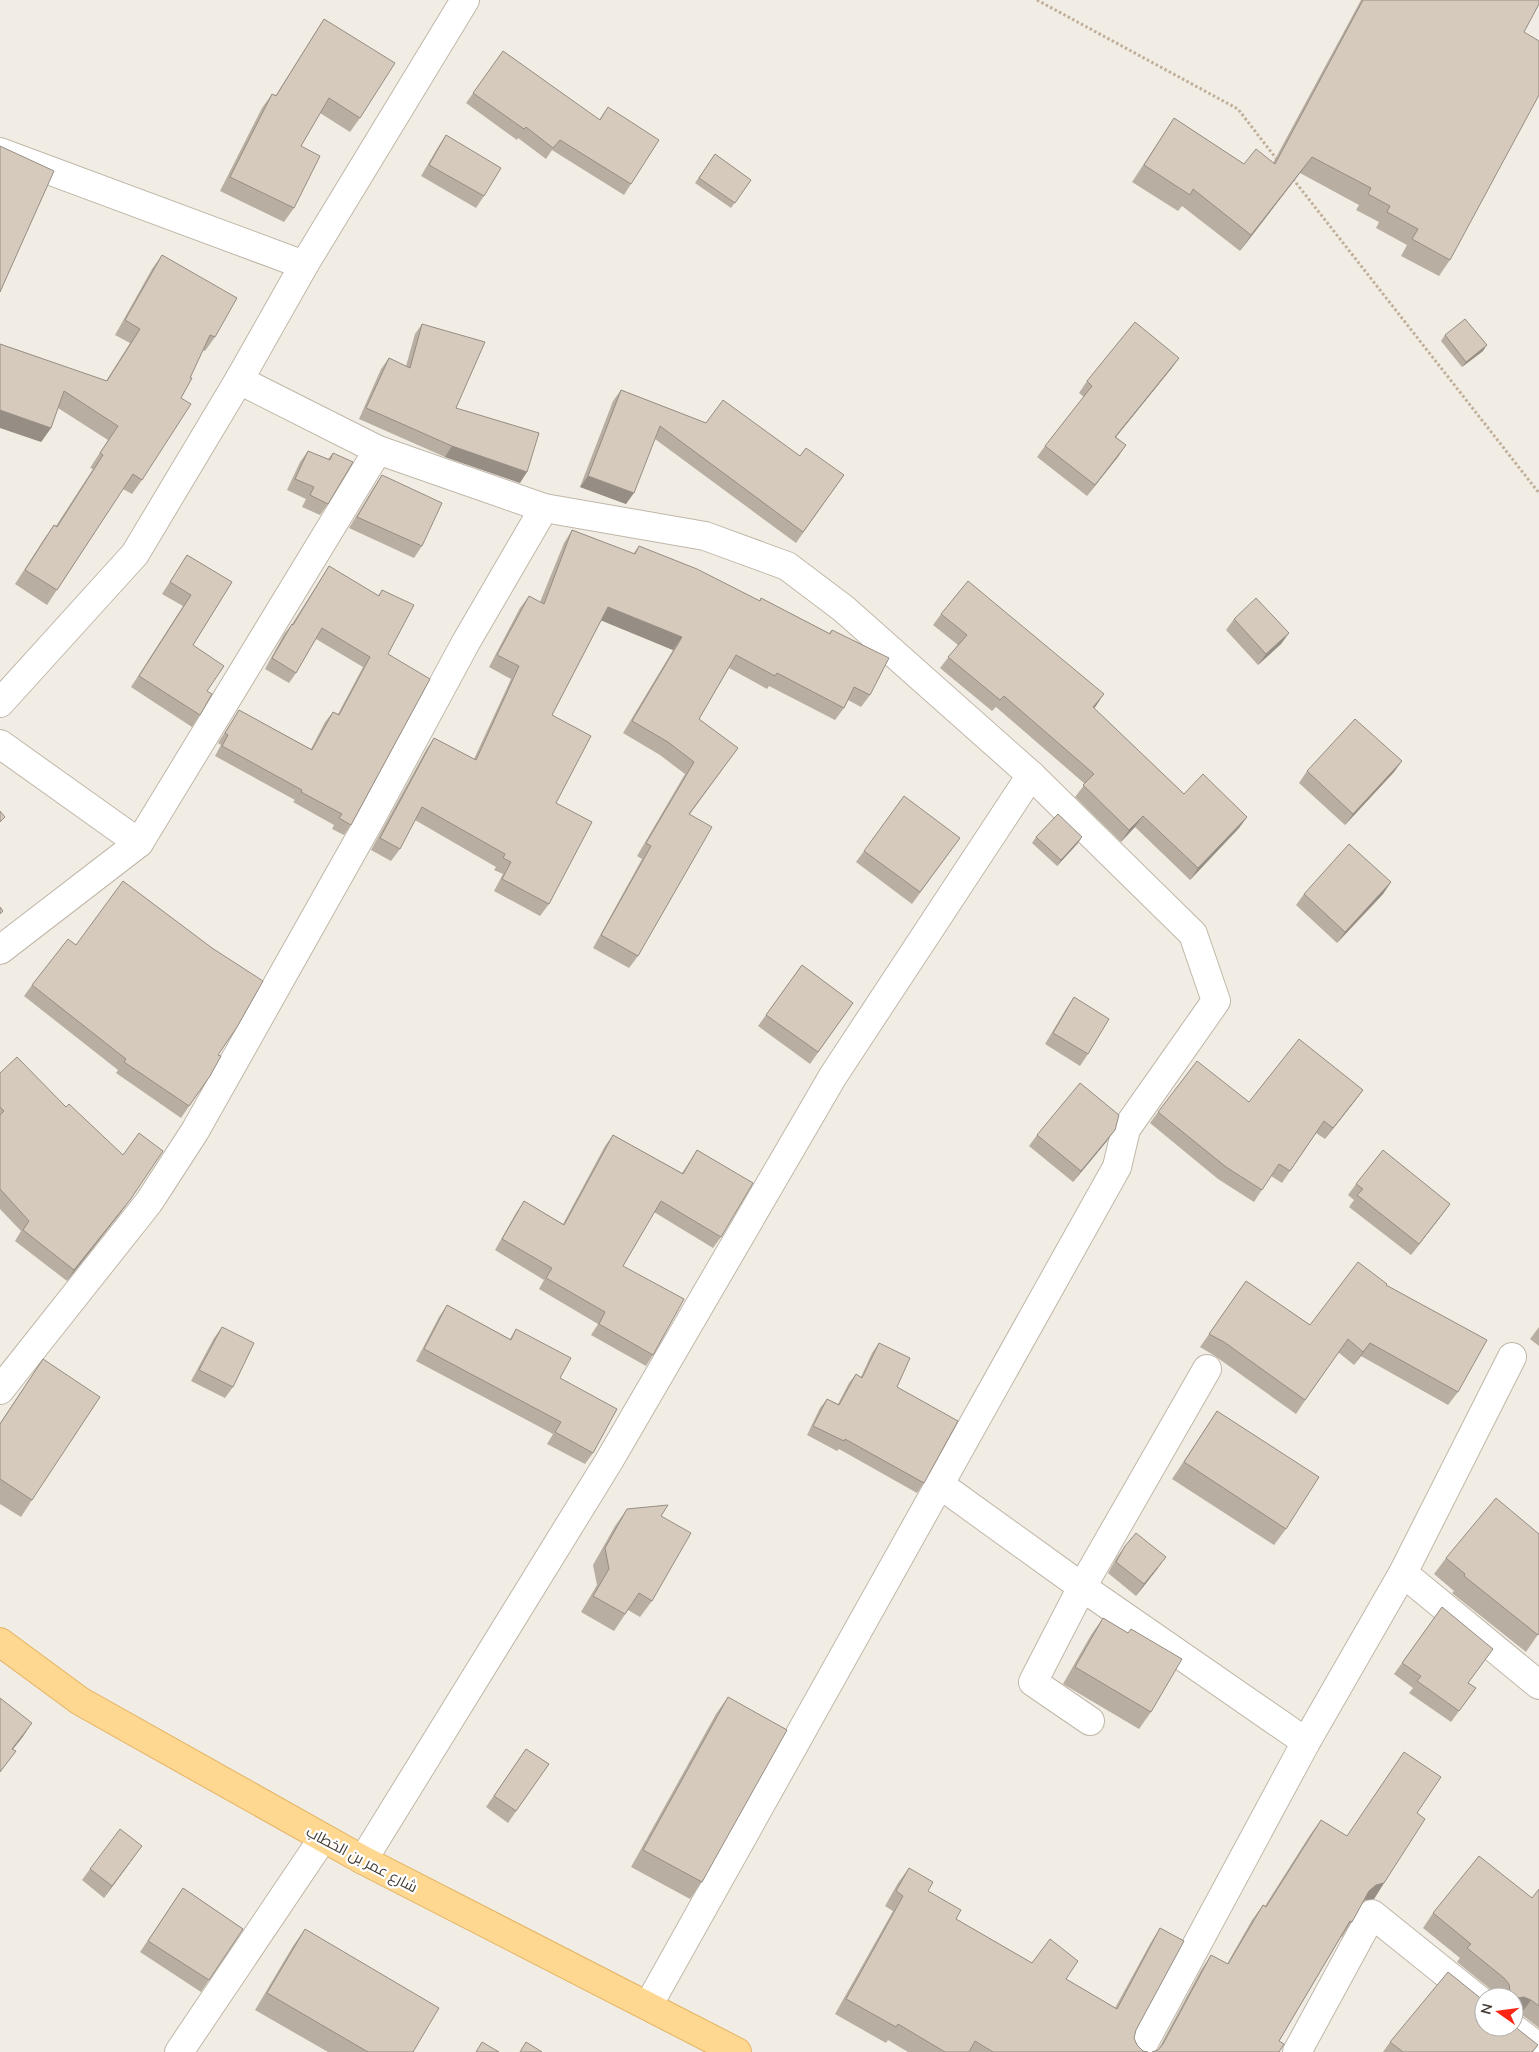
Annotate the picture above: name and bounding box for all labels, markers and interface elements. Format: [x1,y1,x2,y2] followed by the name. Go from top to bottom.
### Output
[302,1822,421,1898] street label: شارع عمر بن الخطاب
[1474,1987,1524,2037] north arrow
[1476,2002,1496,2016] text: N

